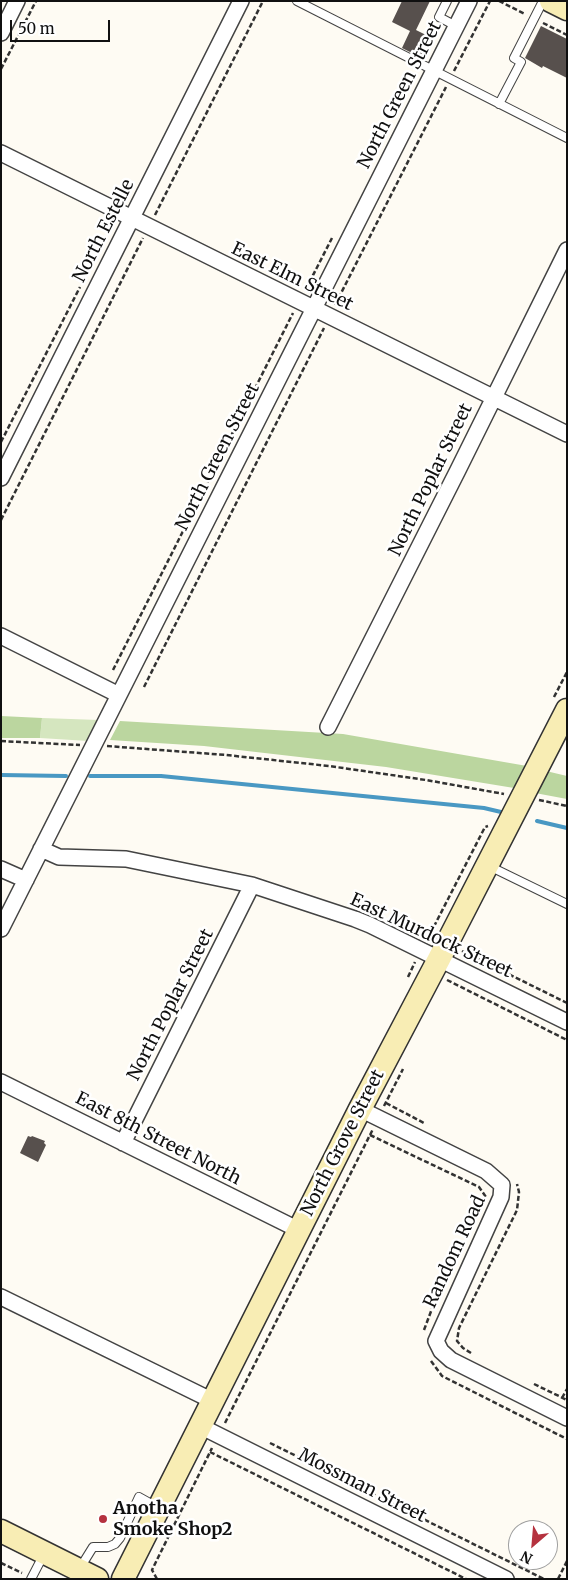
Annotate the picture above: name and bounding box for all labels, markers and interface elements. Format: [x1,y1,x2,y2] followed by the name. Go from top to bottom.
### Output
[12,10,112,42] scale bar
[353,18,447,172] street label: North Green Street
[18,19,55,38] text: 50 m
[69,176,139,286] street label: North Estelle
[228,238,356,316] street label: East Elm Street
[171,380,265,534] street label: North Green Street
[385,400,477,560] street label: North Poplar Street
[347,889,515,983] street label: East Murdock Street
[123,926,219,1084] street label: North Poplar Street
[297,1066,389,1220] street label: North Grove Street
[72,1088,244,1190] street label: East 8th Street North
[420,1192,490,1312] street label: Random Road
[294,1444,430,1528] street label: Mossman Street
[113,1498,232,1540] place label: Anotha Smoke Shop2
[97,1513,109,1525] marker: Anotha Smoke Shop2
[508,1520,558,1570] north arrow
[518,1547,536,1568] text: N

